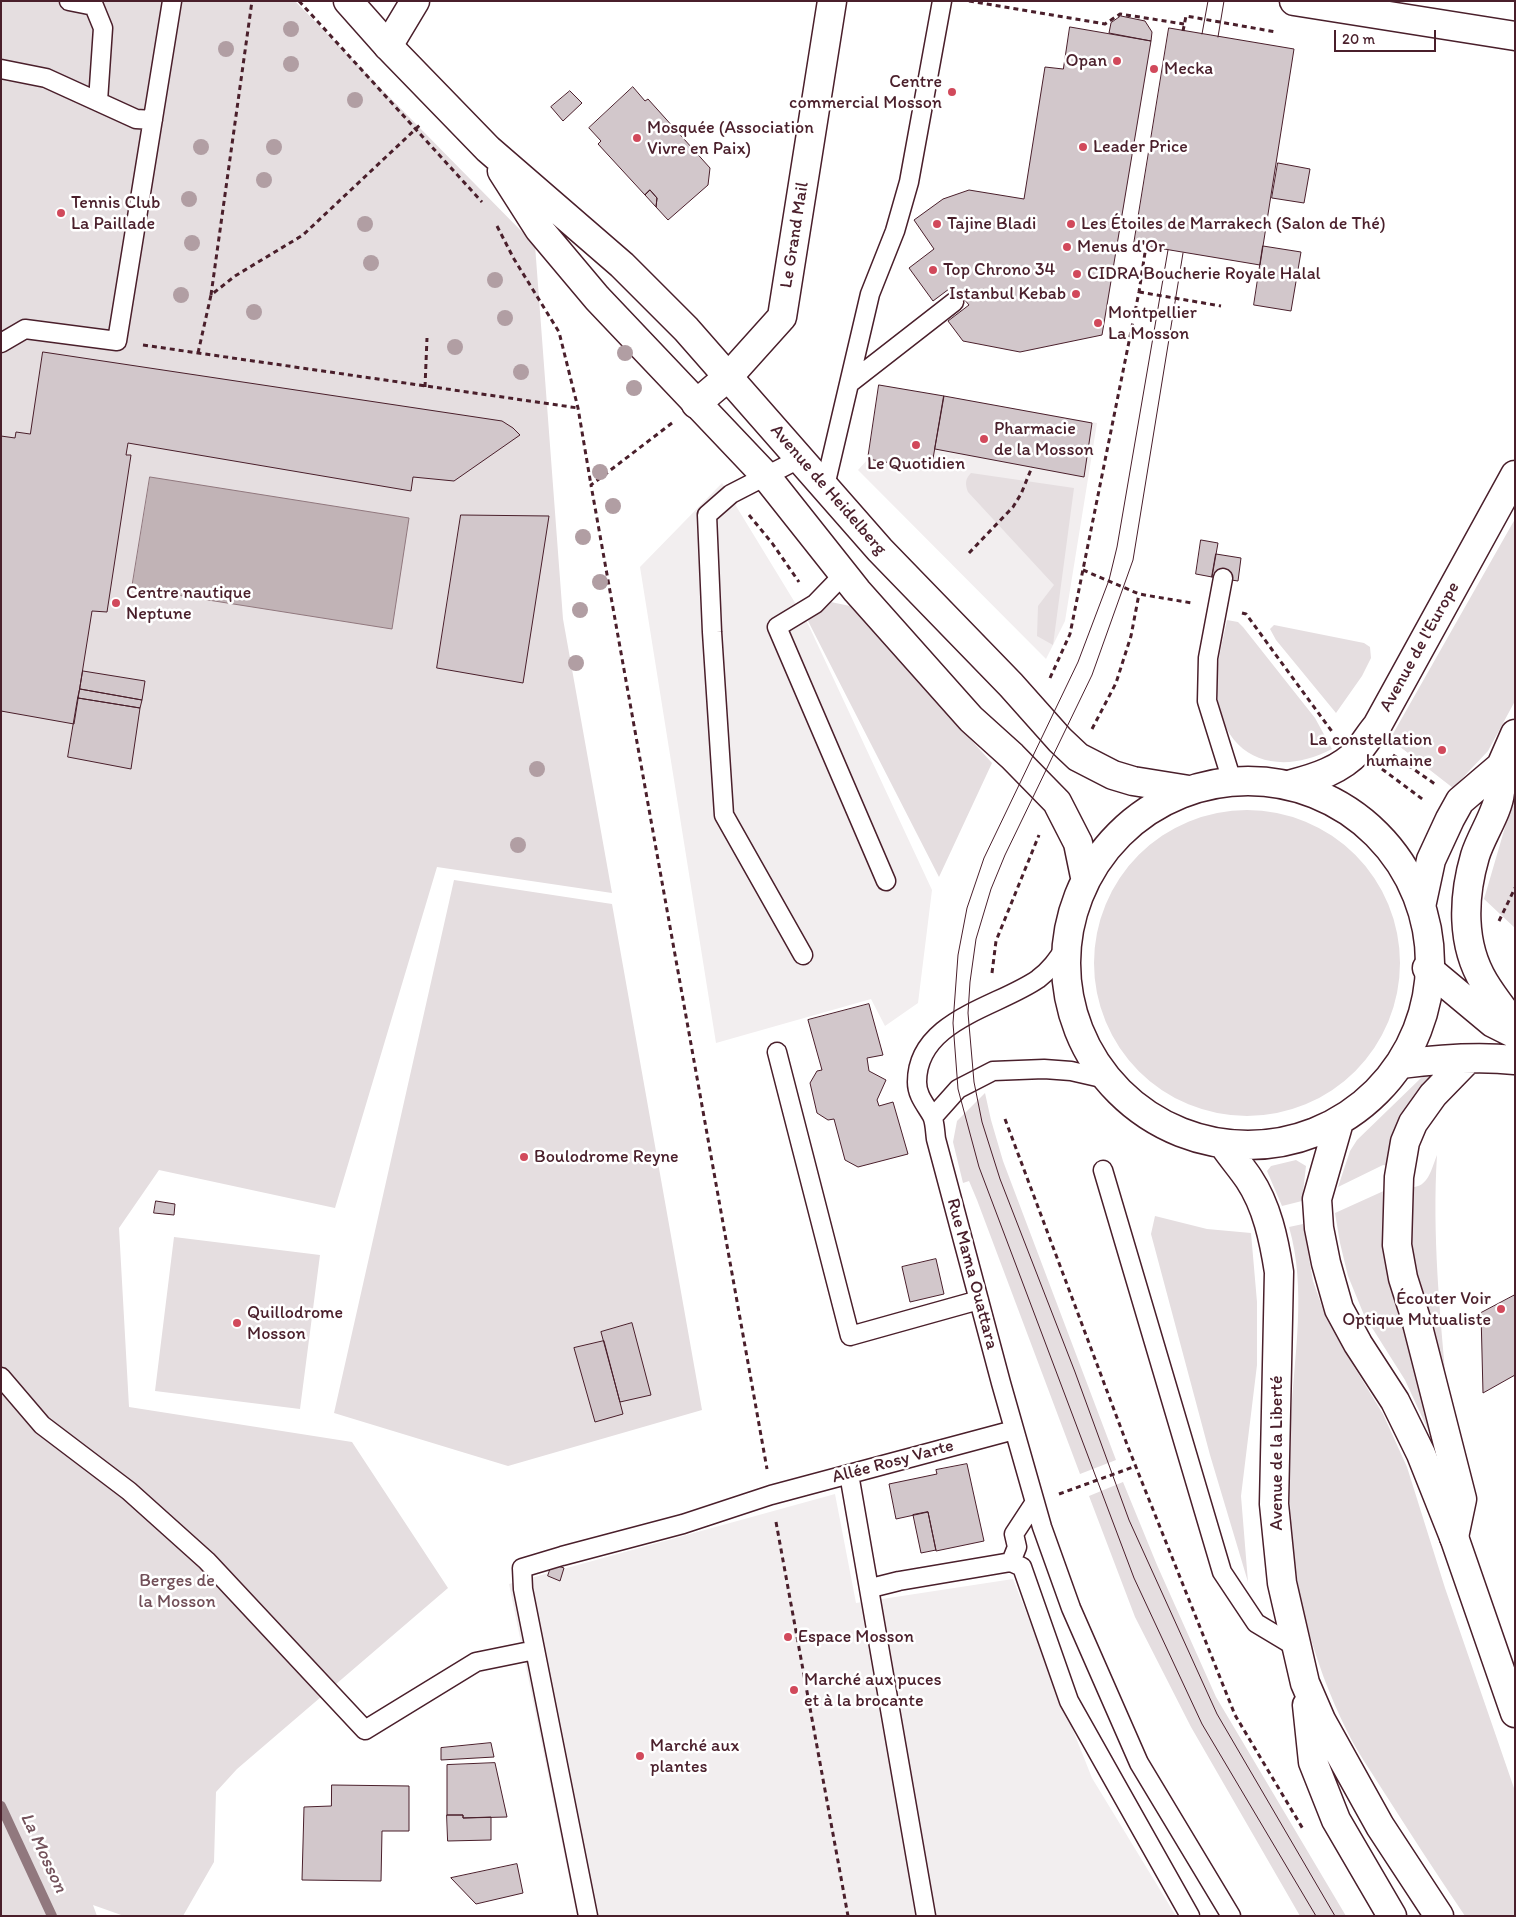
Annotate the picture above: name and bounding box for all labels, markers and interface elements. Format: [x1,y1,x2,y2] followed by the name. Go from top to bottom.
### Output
[1336,20,1438,52] scale bar
[1342,30,1375,48] text: 20 m
[1065,50,1107,72] place label: Opan
[1111,55,1123,67] marker: Opan
[1164,58,1213,80] place label: Mecka
[1148,63,1160,75] marker: Mecka
[789,71,942,114] place label: Centre commercial Mosson
[946,86,958,98] marker: Centre commercial Mosson
[647,117,814,160] place label: Mosquée (Association Vivre en Paix)
[631,132,643,144] marker: Mosquée (Association Vivre en Paix)
[1093,136,1188,158] place label: Leader Price
[1077,141,1089,153] marker: Leader Price
[776,180,814,290] street label: Le Grand Mail
[71,192,160,234] place label: Tennis Club La Paillade
[55,207,67,219] marker: Tennis Club La Paillade
[947,213,1036,235] place label: Tajine Bladi
[1081,213,1386,235] place label: Les Étoiles de Marrakech (Salon de Thé)
[931,218,943,230] marker: Tajine Bladi
[1065,218,1077,230] marker: Les Étoiles de Marrakech (Salon de Thé)
[1077,236,1165,258] place label: Menus d'Or
[1061,241,1073,253] marker: Menus d'Or
[943,259,1055,281] place label: Top Chrono 34
[1087,263,1321,285] place label: CIDRA Boucherie Royale Halal
[927,264,939,276] marker: Top Chrono 34
[1071,268,1083,280] marker: CIDRA Boucherie Royale Halal
[949,283,1066,305] place label: Istanbul Kebab
[1070,288,1082,300] marker: Istanbul Kebab
[1108,302,1197,344] place label: Montpellier La Mosson
[1092,317,1104,329] marker: Montpellier La Mosson
[994,418,1094,460] place label: Pharmacie de la Mosson
[765,420,891,560] street label: Avenue de Heidelberg
[978,433,990,445] marker: Pharmacie de la Mosson
[910,439,922,451] marker: Le Quotidien
[867,453,965,475] place label: Le Quotidien
[1375,578,1465,716] street label: Avenue de l'Europe
[126,582,251,624] place label: Centre nautique Neptune
[110,597,122,609] marker: Centre nautique Neptune
[1309,729,1432,772] place label: La constellation humaine
[1436,744,1448,756] marker: La constellation humaine
[534,1146,679,1168] place label: Boulodrome Reyne
[518,1151,530,1163] marker: Boulodrome Reyne
[941,1196,1003,1352] street label: Rue Mama Ouattara
[1342,1288,1491,1330] place label: Écouter Voir Optique Mutualiste
[247,1302,343,1345] place label: Quillodrome Mosson
[1495,1303,1507,1315] marker: Écouter Voir Optique Mutualiste
[231,1317,243,1329] marker: Quillodrome Mosson
[1266,1375,1288,1531] street label: Avenue de la Liberté
[830,1435,956,1489] street label: Allée Rosy Varte
[138,1570,216,1612] park label: Berges de la Mosson
[798,1626,914,1648] place label: Espace Mosson
[782,1631,794,1643] marker: Espace Mosson
[804,1669,942,1712] place label: Marché aux puces et à la brocante
[788,1684,800,1696] marker: Marché aux puces et à la brocante
[650,1735,739,1778] place label: Marché aux plantes
[634,1750,646,1762] marker: Marché aux plantes
[15,1809,71,1897] water label: La Mosson

